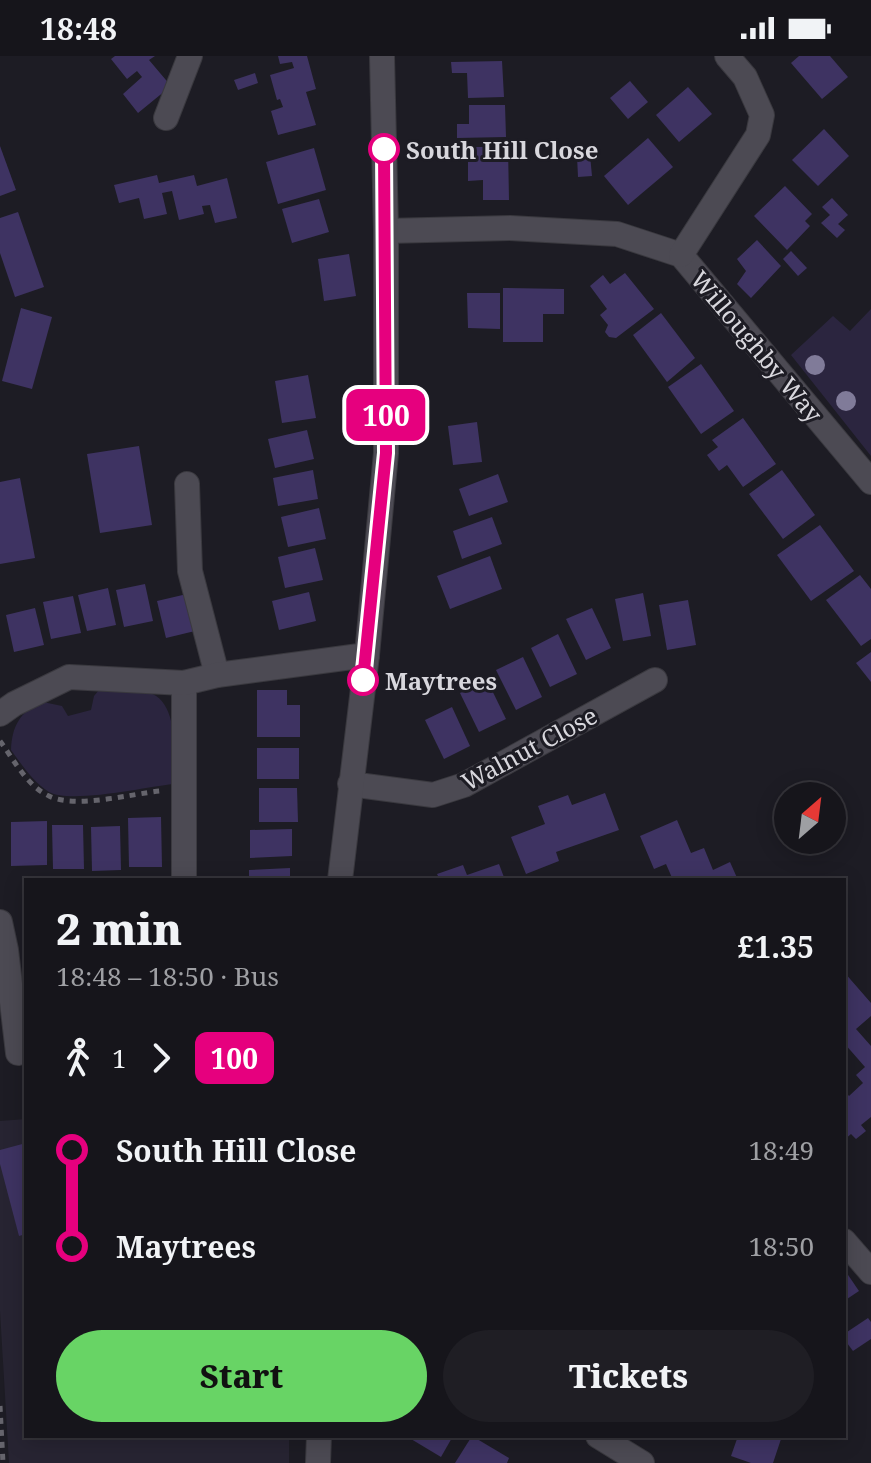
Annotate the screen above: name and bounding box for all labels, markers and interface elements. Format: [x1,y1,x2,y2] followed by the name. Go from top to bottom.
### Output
[40,8,117,49] text: 18:48
[406,133,598,166] place label: South Hill Close
[369,134,399,164] marker: South Hill Close
[684,263,831,429] street label: Willoughby Way
[340,389,432,441] line badge: 100
[362,396,410,434] text: 100
[385,664,497,697] place label: Maytrees
[348,665,378,695] marker: Maytrees
[455,698,603,798] street label: Walnut Close
[774,782,846,854] north arrow
[774,782,846,854] map controls
[56,898,182,958] text: 2 min
[738,926,814,967] text: £1.35
[56,958,279,994] text: 18:48 – 18:50 · Bus
[56,1036,100,1080] icon: walk
[139,1036,183,1080] icon: forward
[211,1039,258,1077] text: 100
[112,1040,127,1076] text: 1
[116,1130,356,1171] text: South Hill Close
[748,1132,814,1168] text: 18:49
[116,1226,256,1267] text: Maytrees
[748,1228,814,1264] text: 18:50
[56,1330,427,1422] button: Start
[443,1330,814,1422] button: Tickets

